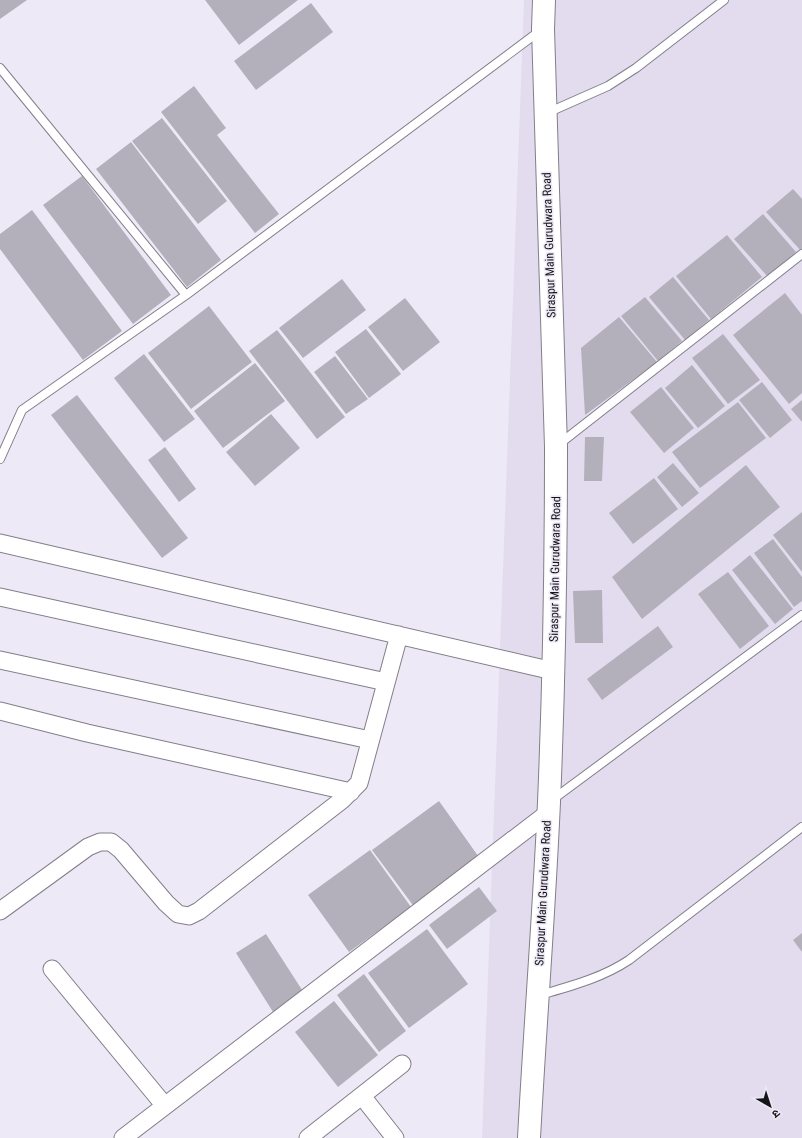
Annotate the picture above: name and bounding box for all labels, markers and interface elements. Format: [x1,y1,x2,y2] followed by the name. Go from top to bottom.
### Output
[539,172,559,318] street label: Siraspur Main Gurudwara Road
[547,496,563,642] street label: Siraspur Main Gurudwara Road
[532,820,554,966] street label: Siraspur Main Gurudwara Road
[750,1086,790,1126] north arrow
[769,1106,783,1121] text: उ

